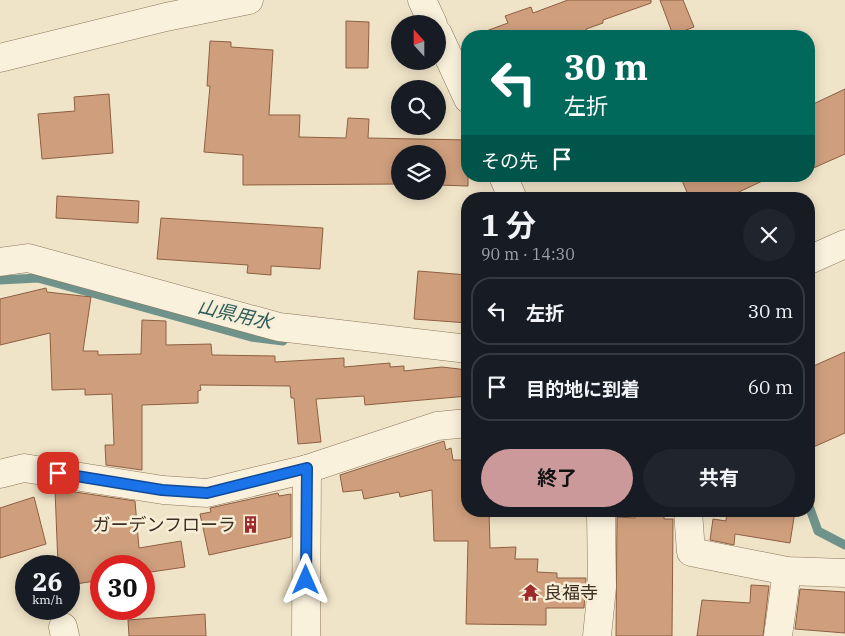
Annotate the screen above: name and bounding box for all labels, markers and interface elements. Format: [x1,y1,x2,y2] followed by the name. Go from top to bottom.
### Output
[391,15,446,70] north arrow
[391,15,446,200] map controls
[564,44,648,90] text: 30 m
[481,50,546,115] icon: left
[391,80,446,135] button: search
[564,91,608,120] text: 左折
[391,145,446,200] button: layers
[548,145,576,173] icon: arrive
[481,149,538,173] text: その先
[481,205,536,244] text: 1 分
[743,209,795,261] button: close
[481,244,575,264] text: 90 m · 14:30
[195,294,277,335] water label: 山県用水
[483,297,511,325] icon: left
[748,299,793,323] text: 30 m
[526,301,564,325] text: 左折
[483,373,511,401] icon: arrive
[748,375,793,399] text: 60 m
[526,377,640,401] text: 目的地に到着
[481,449,633,507] button: 終了
[643,449,795,507] button: 共有
[37,452,79,494] pin
[44,459,72,487] icon: arrive
[93,513,236,536] place label: ガーデンフローラ
[240,515,260,535] building icon: ガーデンフローラ
[279,553,331,605] position arrow
[90,555,155,620] speed limit sign: 30
[32,565,63,598] text: 26
[544,581,598,604] place label: 良福寺
[520,583,540,603] temple icon: 良福寺
[32,592,63,607] text: km/h

